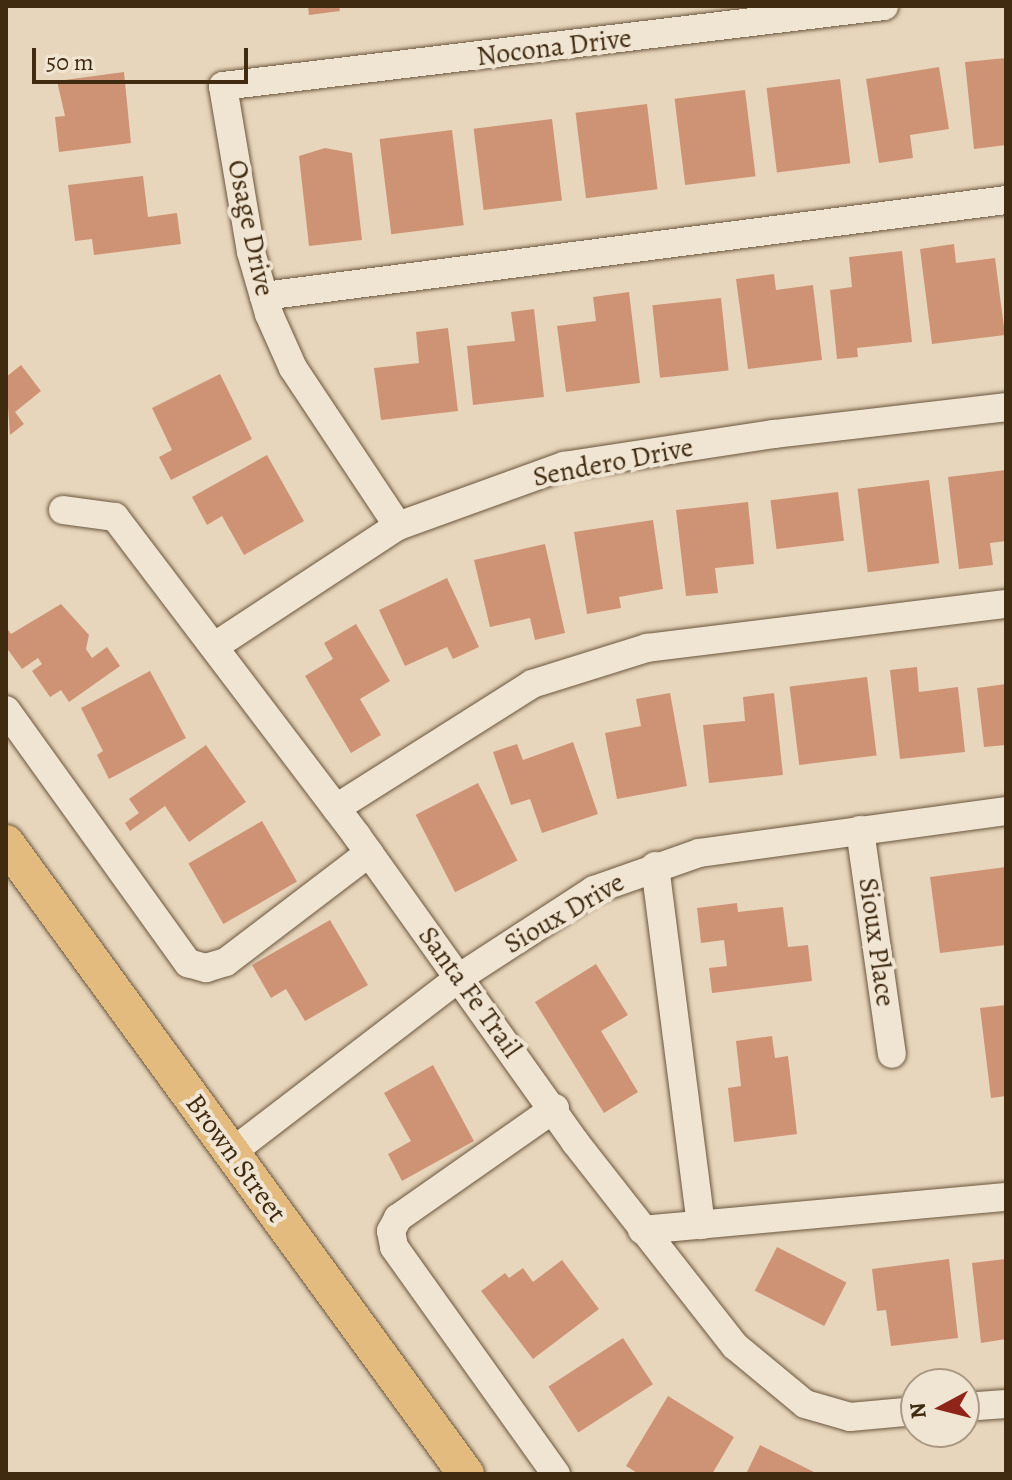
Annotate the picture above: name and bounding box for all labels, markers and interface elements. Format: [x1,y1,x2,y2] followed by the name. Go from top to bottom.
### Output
[475,21,633,73] street label: Nocona Drive
[36,32,252,82] scale bar
[46,46,94,78] text: 50 m
[220,157,282,299] street label: Osage Drive
[530,430,696,494] street label: Sendero Drive
[498,865,630,961] street label: Sioux Drive
[851,875,903,1009] street label: Sioux Place
[411,920,529,1064] street label: Santa Fe Trail
[178,1088,294,1228] street label: Brown Street
[900,1368,980,1448] north arrow
[902,1401,934,1420] text: N

